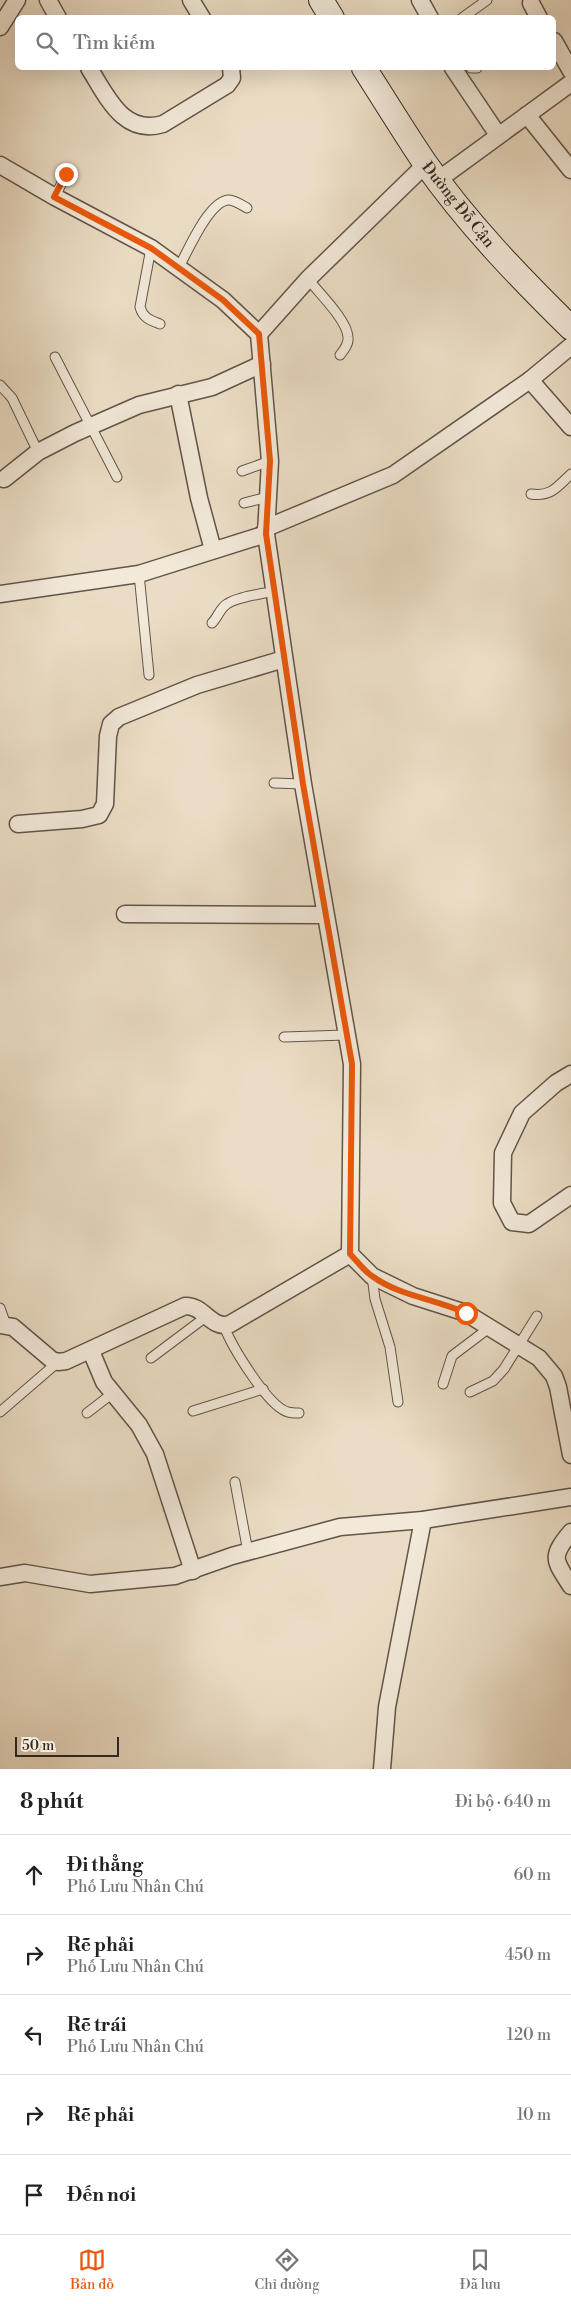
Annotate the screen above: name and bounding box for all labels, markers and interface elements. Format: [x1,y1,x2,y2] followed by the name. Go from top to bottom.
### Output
[15,15,556,70] search box
[33,29,61,57] icon: search
[73,31,156,55] text: Tìm kiếm
[417,158,499,252] street label: Đường Đỗ Cận
[55,163,78,186] route end
[455,1302,478,1325] route start
[15,1734,119,1757] scale bar
[22,1737,54,1755] text: 50 m
[20,1789,83,1815] text: 8 phút
[455,1792,551,1812] text: Đi bộ · 640 m
[67,1853,143,1877] text: Đi thẳng
[20,1861,48,1889] icon: ahead
[513,1865,551,1885] text: 60 m
[67,1877,204,1897] text: Phố Lưu Nhân Chú
[67,1933,134,1957] text: Rẽ phải
[20,1941,48,1969] icon: right
[505,1945,551,1965] text: 450 m
[67,1957,204,1977] text: Phố Lưu Nhân Chú
[67,2013,127,2037] text: Rẽ trái
[20,2021,48,2049] icon: left
[507,2025,551,2045] text: 120 m
[67,2037,204,2057] text: Phố Lưu Nhân Chú
[20,2101,48,2129] icon: right
[67,2103,134,2127] text: Rẽ phải
[517,2105,551,2125] text: 10 m
[20,2181,48,2209] icon: arrive
[67,2183,136,2207] text: Đến nơi
[70,2246,114,2294] tab: Bản đồ
[255,2246,319,2294] tab: Chỉ đường
[460,2246,501,2294] tab: Đã lưu

